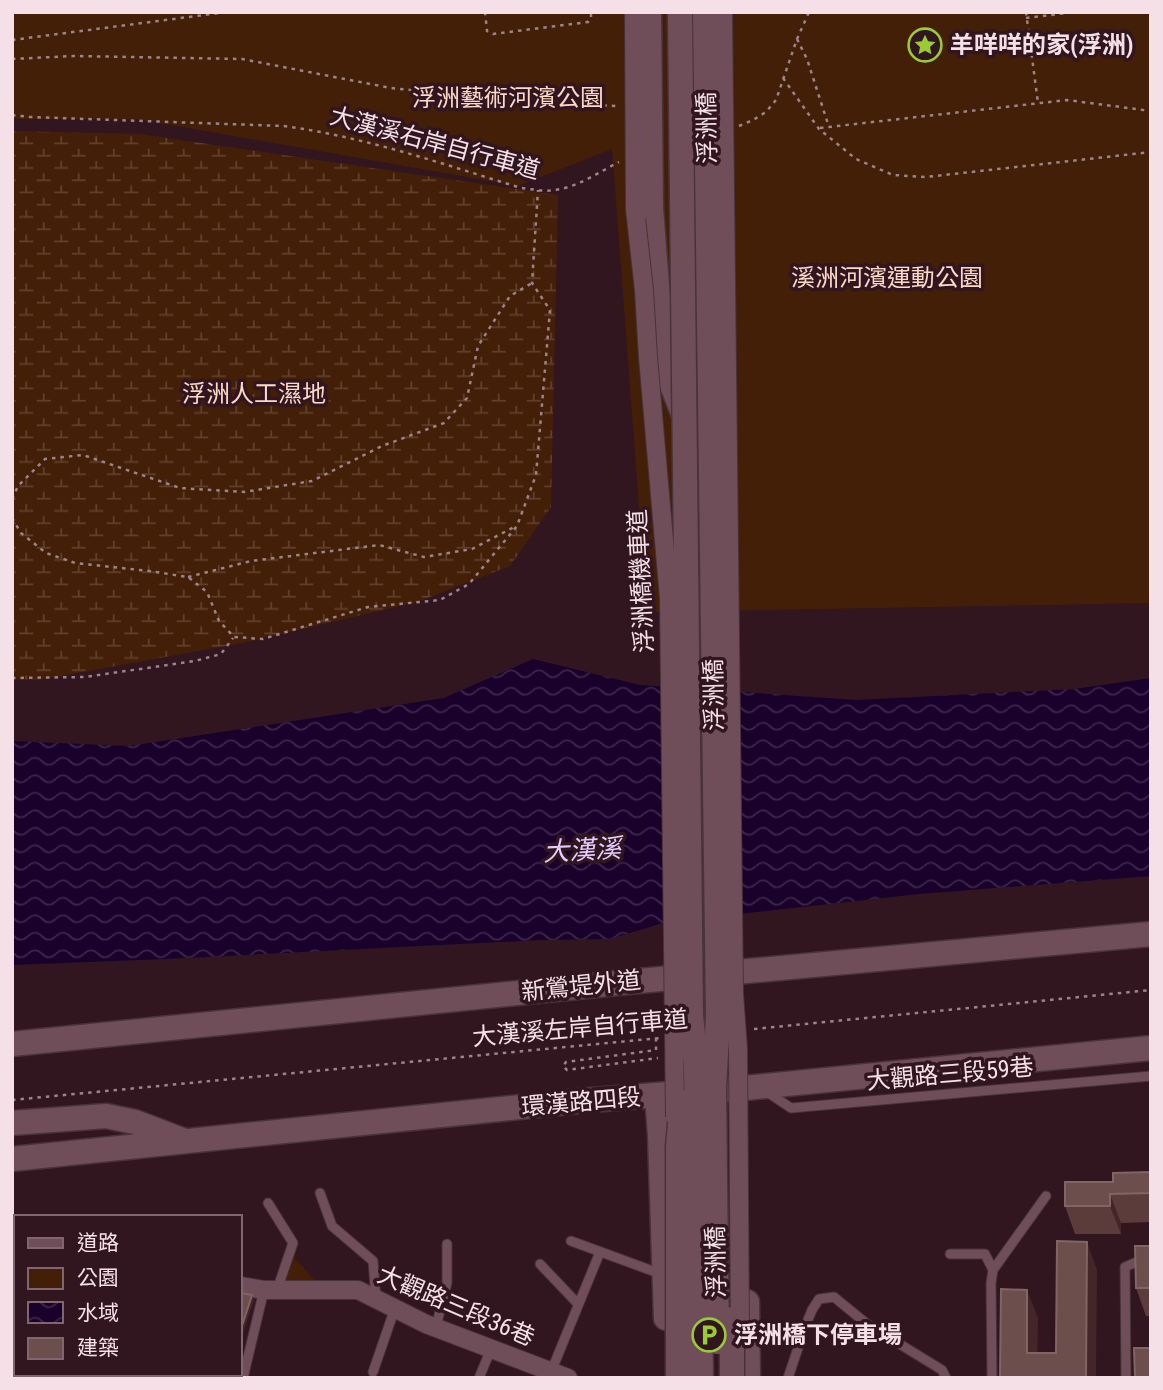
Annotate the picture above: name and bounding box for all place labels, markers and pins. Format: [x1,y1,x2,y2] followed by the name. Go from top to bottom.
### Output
[906,26,944,64] place icon: 羊咩咩的家(浮洲)
[950,31,1134,59] place label: 羊咩咩的家(浮洲)
[690,1316,728,1354] parking icon: 浮洲橋下停車場
[734,1321,902,1349] place label: 浮洲橋下停車場

